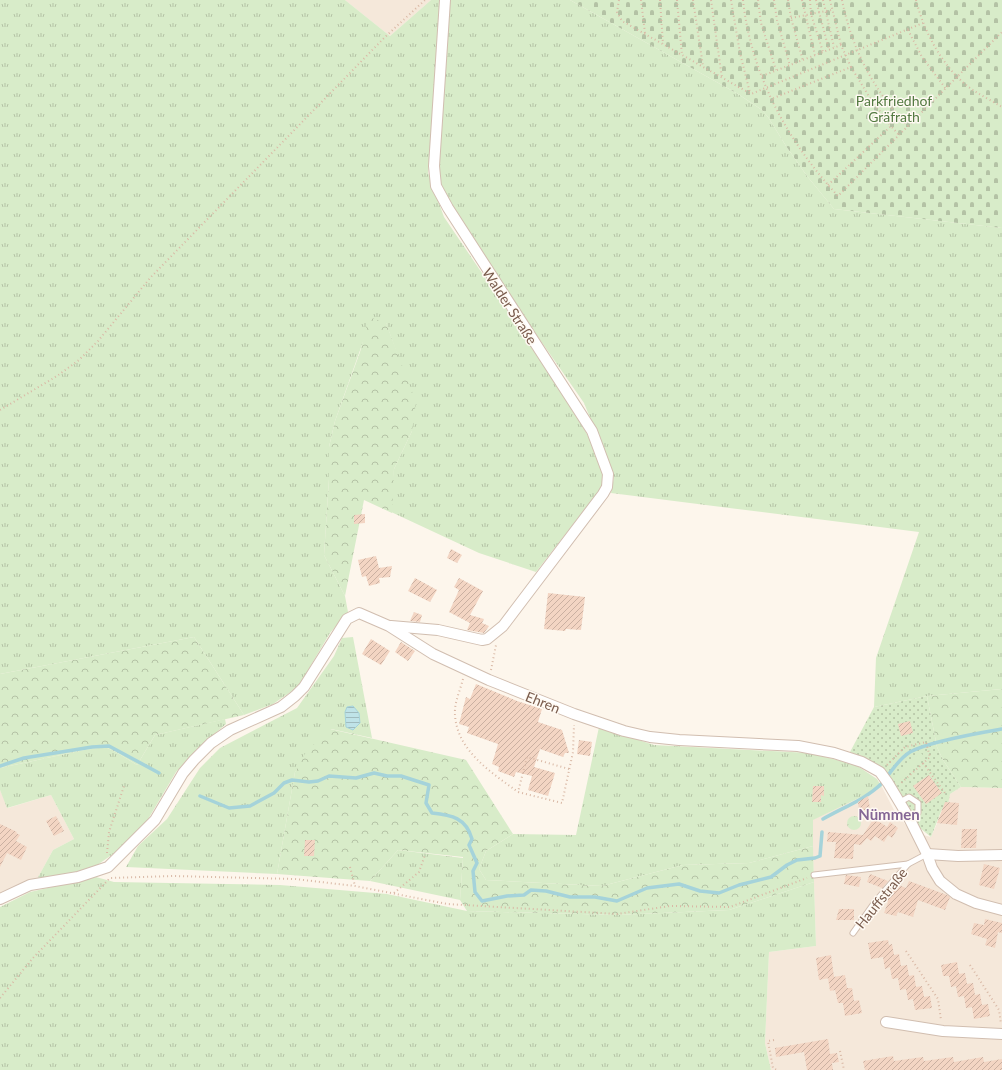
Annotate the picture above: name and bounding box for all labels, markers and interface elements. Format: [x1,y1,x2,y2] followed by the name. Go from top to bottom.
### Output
[856,92,932,125] park label: Parkfriedhof Gräfrath
[479,265,541,347] street label: Walder Straße
[523,687,563,717] street label: Ehren
[858,805,920,823] district label: Nümmen
[851,864,911,932] street label: Hauffstraße

